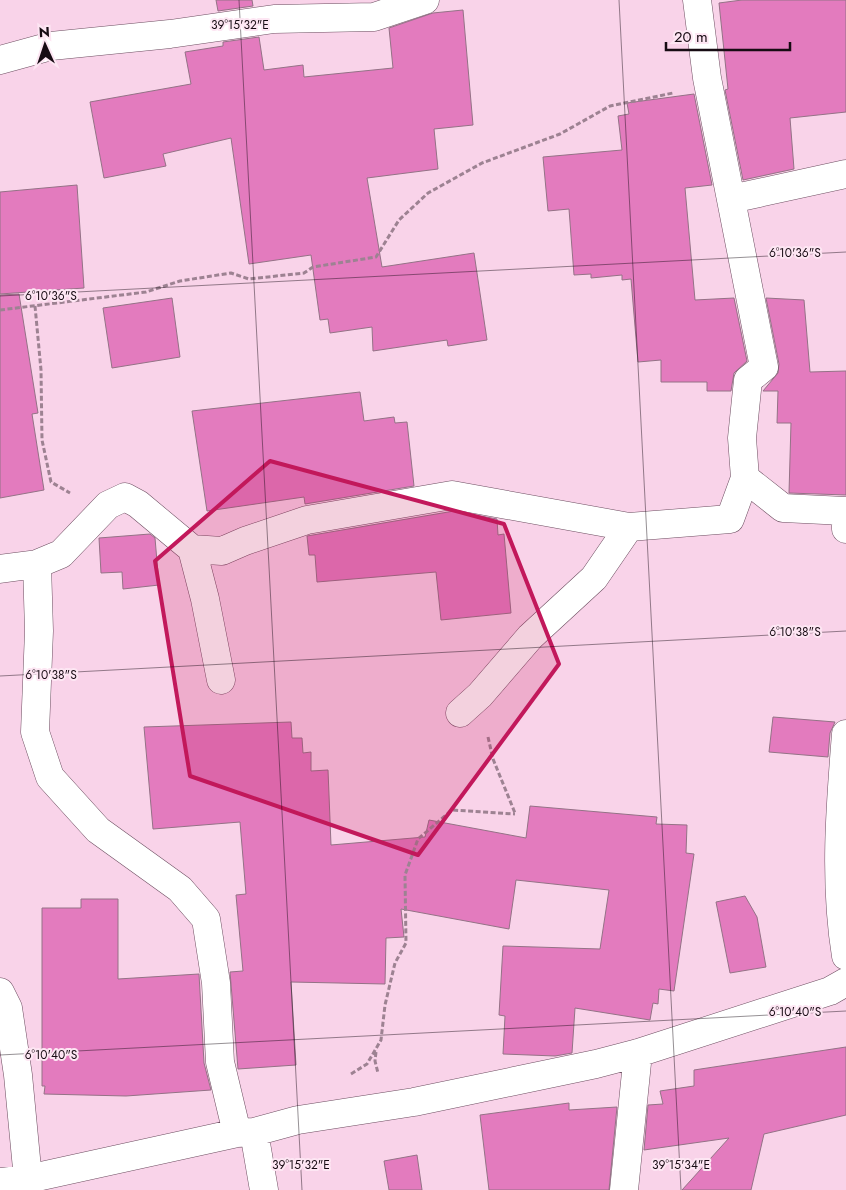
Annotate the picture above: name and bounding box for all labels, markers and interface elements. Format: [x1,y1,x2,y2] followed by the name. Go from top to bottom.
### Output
[211,16,269,34] text: 39°15'32"E
[20,20,70,70] north arrow
[666,20,790,52] scale bar
[38,22,50,42] text: N
[674,26,708,48] text: 20 m
[769,244,821,262] text: 6°10'36"S
[25,287,77,305] text: 6°10'36"S
[769,623,821,641] text: 6°10'38"S
[25,666,77,684] text: 6°10'38"S
[769,1003,822,1021] text: 6°10'40"S
[25,1046,78,1064] text: 6°10'40"S
[272,1156,330,1174] text: 39°15'32"E
[652,1156,710,1174] text: 39°15'34"E

